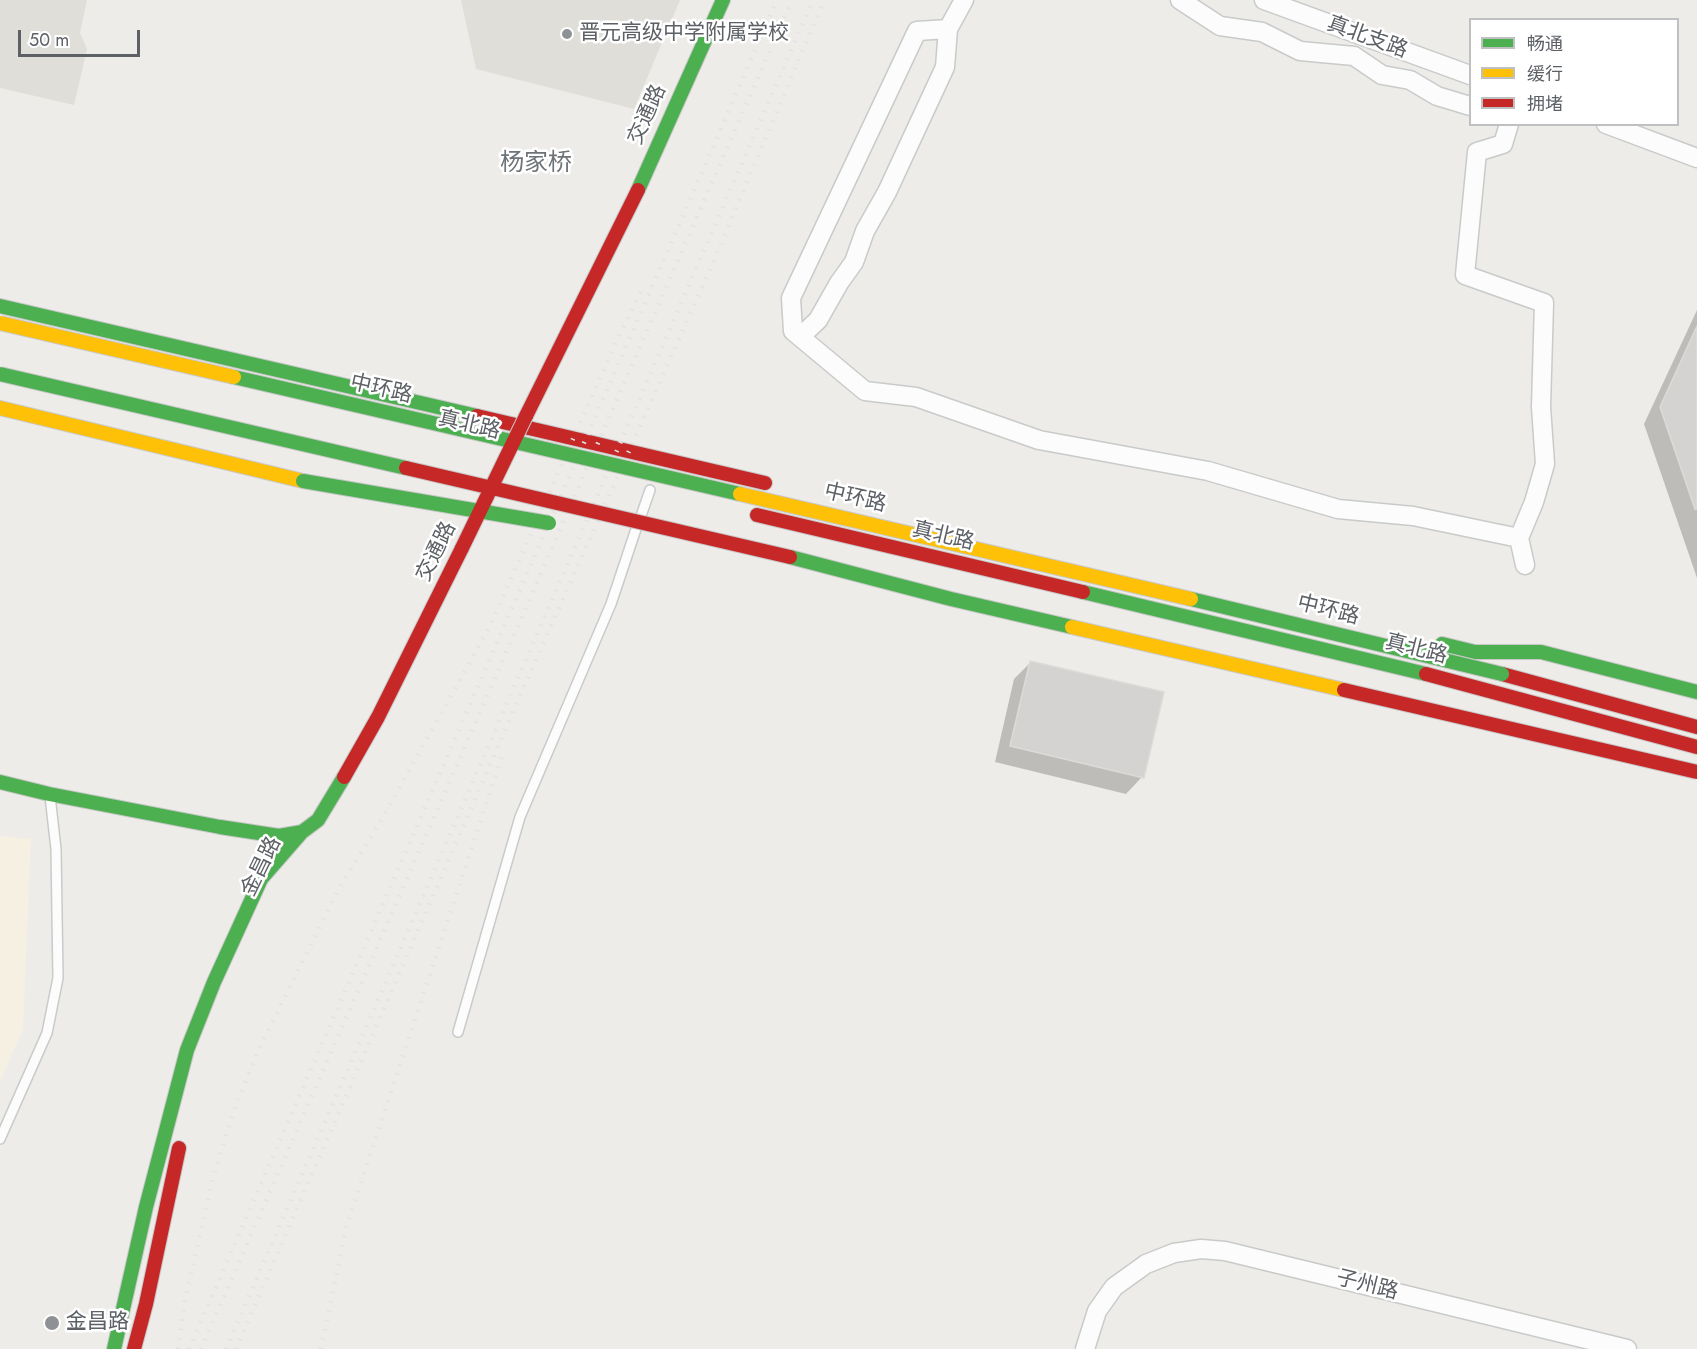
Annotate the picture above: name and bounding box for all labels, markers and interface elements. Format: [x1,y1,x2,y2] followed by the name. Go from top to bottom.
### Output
[1323,12,1411,64] street label: 真北支路
[21,18,142,56] scale bar
[1469,18,1679,126] legend
[579,21,789,47] place label: 晋元高级中学附属学校
[29,27,69,53] text: 50 m
[560,27,574,41] marker: 晋元高级中学附属学校
[1527,31,1563,57] text: 畅通
[1527,61,1563,87] text: 缓行
[624,81,672,149] street label: 交通路
[1527,91,1563,117] text: 拥堵
[500,150,572,178] district label: 杨家桥
[347,371,415,409] street label: 中环路
[435,407,503,445] street label: 真北路
[821,480,889,518] street label: 中环路
[412,518,462,586] street label: 交通路
[909,518,977,556] street label: 真北路
[1294,591,1362,631] street label: 中环路
[1382,630,1450,670] street label: 真北路
[237,833,287,901] street label: 金昌路
[1333,1266,1401,1306] street label: 子州路
[66,1310,129,1336] place label: 金昌路
[43,1314,61,1332] marker: 金昌路

